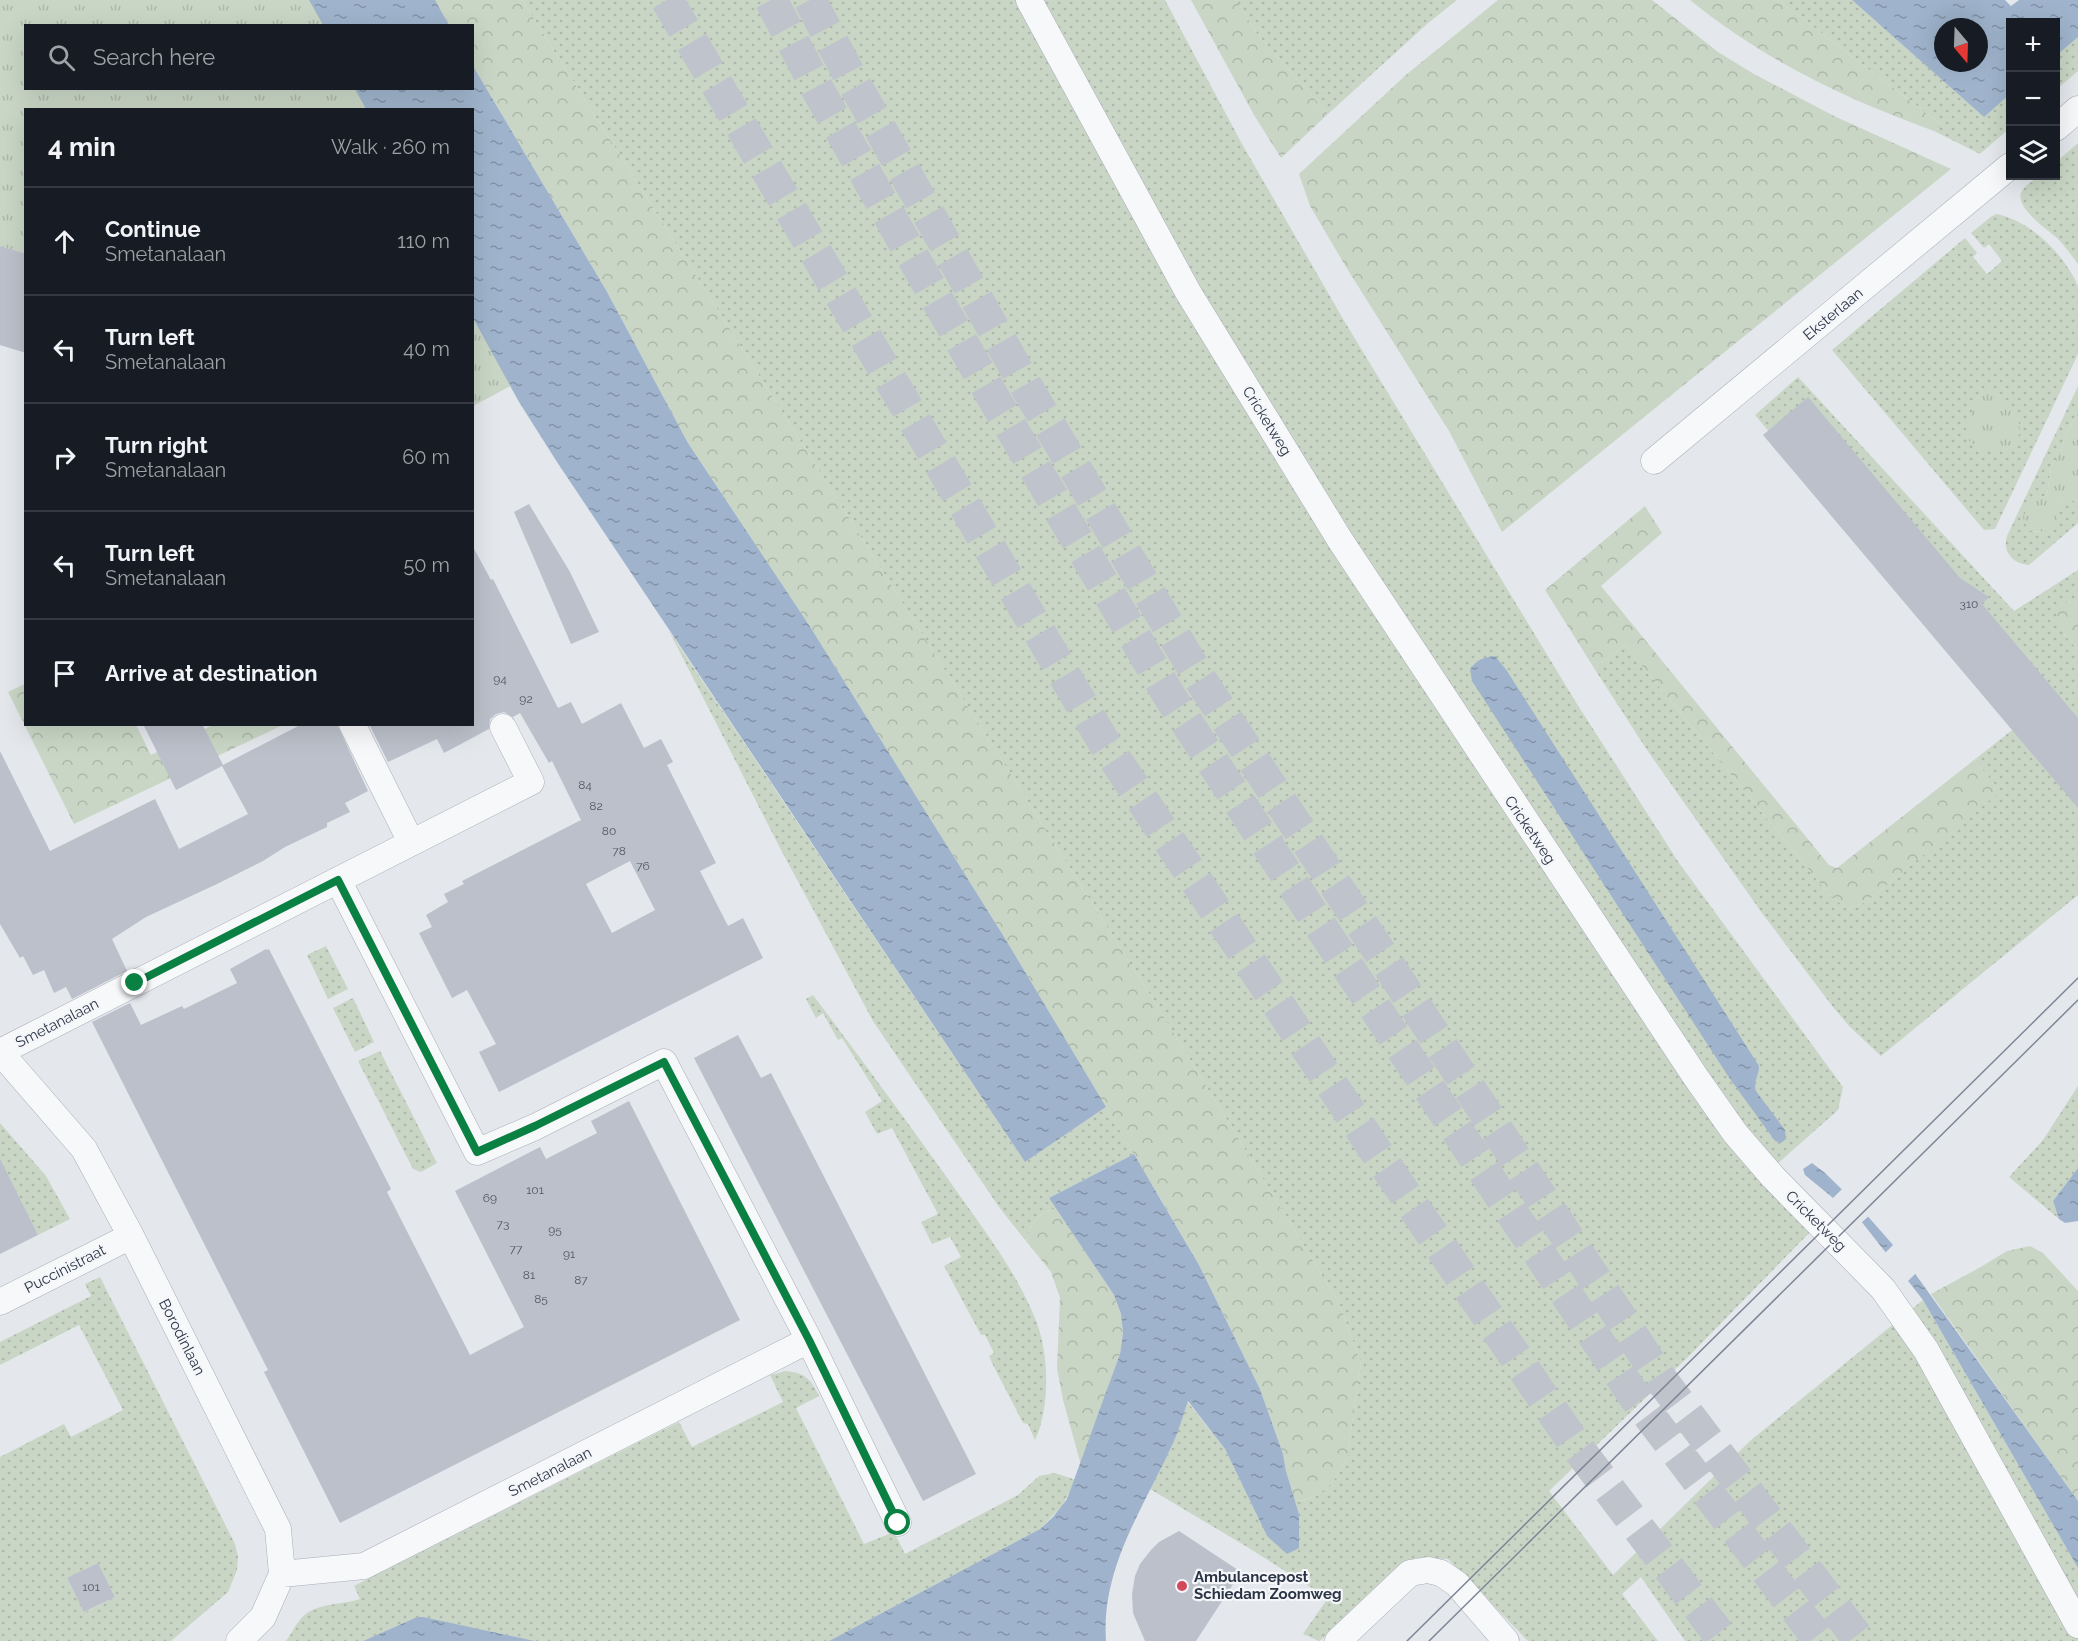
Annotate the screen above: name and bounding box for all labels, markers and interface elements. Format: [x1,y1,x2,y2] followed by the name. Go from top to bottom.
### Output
[1934,18,1988,72] north arrow
[2006,18,2060,180] map controls
[2006,18,2060,72] button: +
[24,24,474,90] search box
[45,41,78,74] icon: search
[93,44,215,70] text: Search here
[2006,72,2060,126] button: −
[2006,126,2060,180] button: layers
[48,132,116,162] text: 4 min
[331,135,450,159] text: Walk · 260 m
[105,216,201,242] text: Continue
[48,225,81,258] icon: ahead
[397,229,450,253] text: 110 m
[105,242,226,266] text: Smetanalaan
[1799,284,1867,344] street label: Eksterlaan
[105,324,195,350] text: Turn left
[48,333,81,366] icon: left
[403,337,450,361] text: 40 m
[105,350,226,374] text: Smetanalaan
[1239,383,1295,459] street label: Cricketweg
[105,432,208,458] text: Turn right
[48,441,81,474] icon: right
[402,445,450,469] text: 60 m
[105,458,226,482] text: Smetanalaan
[105,540,195,566] text: Turn left
[48,549,81,582] icon: left
[403,553,450,577] text: 50 m
[105,566,226,590] text: Smetanalaan
[1960,597,1978,611] house number: 310
[48,657,81,690] icon: arrive
[105,660,318,686] text: Arrive at destination
[493,672,507,686] house number: 94
[519,692,533,706] house number: 92
[578,778,592,792] house number: 84
[1501,792,1559,868] street label: Cricketweg
[589,799,603,813] house number: 82
[602,824,616,838] house number: 80
[612,844,626,858] house number: 78
[636,859,650,873] house number: 76
[121,969,147,995] route end
[12,994,102,1052] street label: Smetanalaan
[526,1183,544,1197] house number: 101
[1782,1187,1850,1255] street label: Cricketweg
[483,1191,497,1205] house number: 69
[497,1217,509,1231] house number: 73
[548,1223,562,1237] house number: 95
[21,1241,109,1297] street label: Puccinistraat
[510,1242,523,1256] house number: 77
[563,1247,575,1261] house number: 91
[523,1268,535,1282] house number: 81
[574,1273,588,1287] house number: 87
[534,1292,548,1306] house number: 85
[155,1296,209,1378] street label: Borodinlaan
[505,1443,595,1501] street label: Smetanalaan
[884,1509,910,1535] route start
[1194,1568,1341,1603] place label: Ambulancepost Schiedam Zoomweg
[1175,1579,1189,1593] marker: Ambulancepost Schiedam Zoomweg
[82,1580,100,1594] house number: 101

